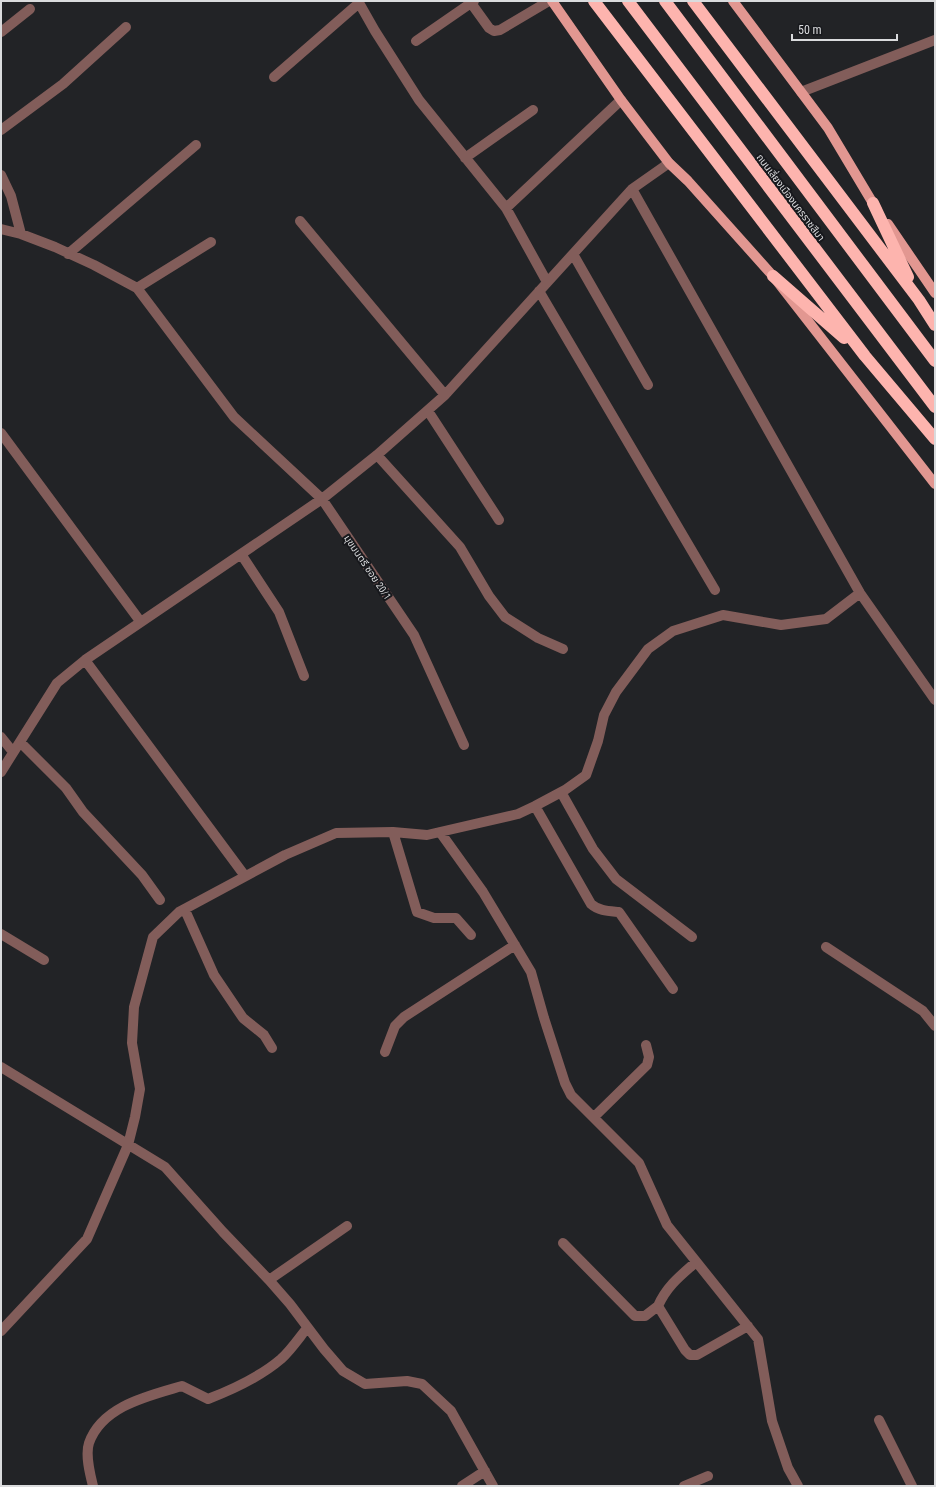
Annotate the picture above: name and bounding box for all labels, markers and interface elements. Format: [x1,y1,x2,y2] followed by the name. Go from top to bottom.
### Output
[792,16,897,42] scale bar
[798,23,822,37] text: 50 m
[754,151,828,243] street label: ถนนเลี่ยงเมืองนครราชสีมา
[341,533,393,602] street label: มุขมนตรี ซอย 20/1

